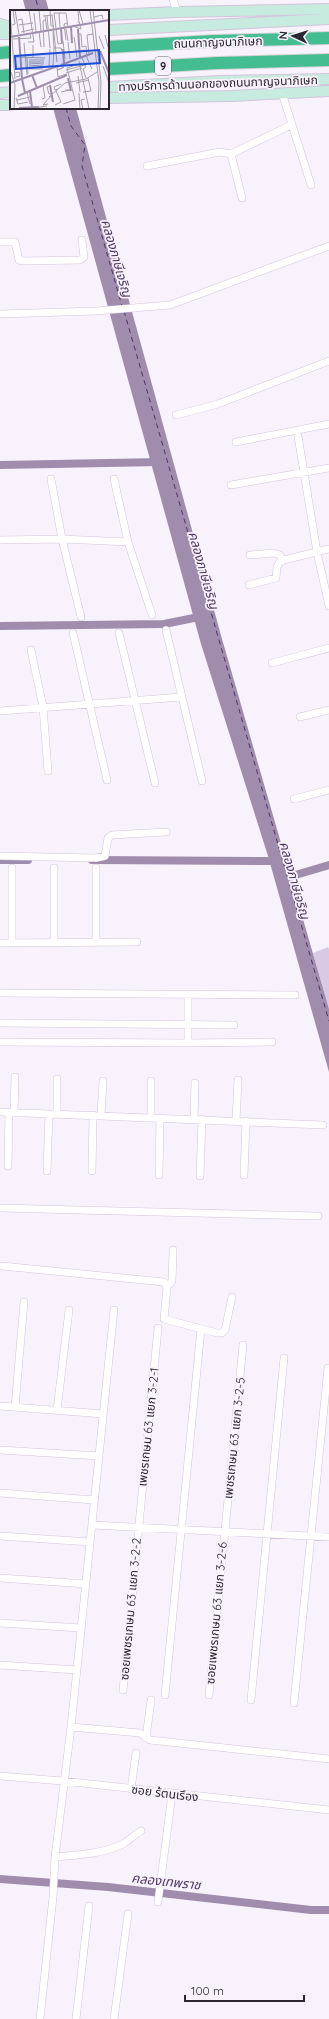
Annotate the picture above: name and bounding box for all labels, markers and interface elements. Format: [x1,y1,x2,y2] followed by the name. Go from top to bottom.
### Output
[10,10,109,109] inset map
[273,16,313,56] north arrow
[276,31,290,40] text: N
[173,33,263,51] street label: ถนนกาญจนาภิเษก
[155,57,171,75] road number: 9
[118,72,318,94] street label: ทางบริการด้านนอกของถนนกาญจนาภิเษก
[98,217,136,300] water label: คลองภาษีเจริญ
[185,529,223,612] water label: คลองภาษีเจริญ
[276,839,314,922] water label: คลองภาษีเจริญ
[134,1367,162,1487] street label: เพชรเกษม 63 แยก 3-2-1
[220,1377,248,1499] street label: เพชรเกษม 63 แยก 3-2-5
[116,1537,144,1681] street label: ซอยเพชรเกษม 63 แยก 3-2-2
[202,1541,230,1685] street label: ซอยเพชรเกษม 63 แยก 3-2-6
[131,1781,199,1805] street label: ซอย ร้ตนเรึอง
[131,1869,202,1893] water label: คลองเทพราช
[185,1977,304,2003] scale bar
[191,1983,224,1998] text: 100 m

